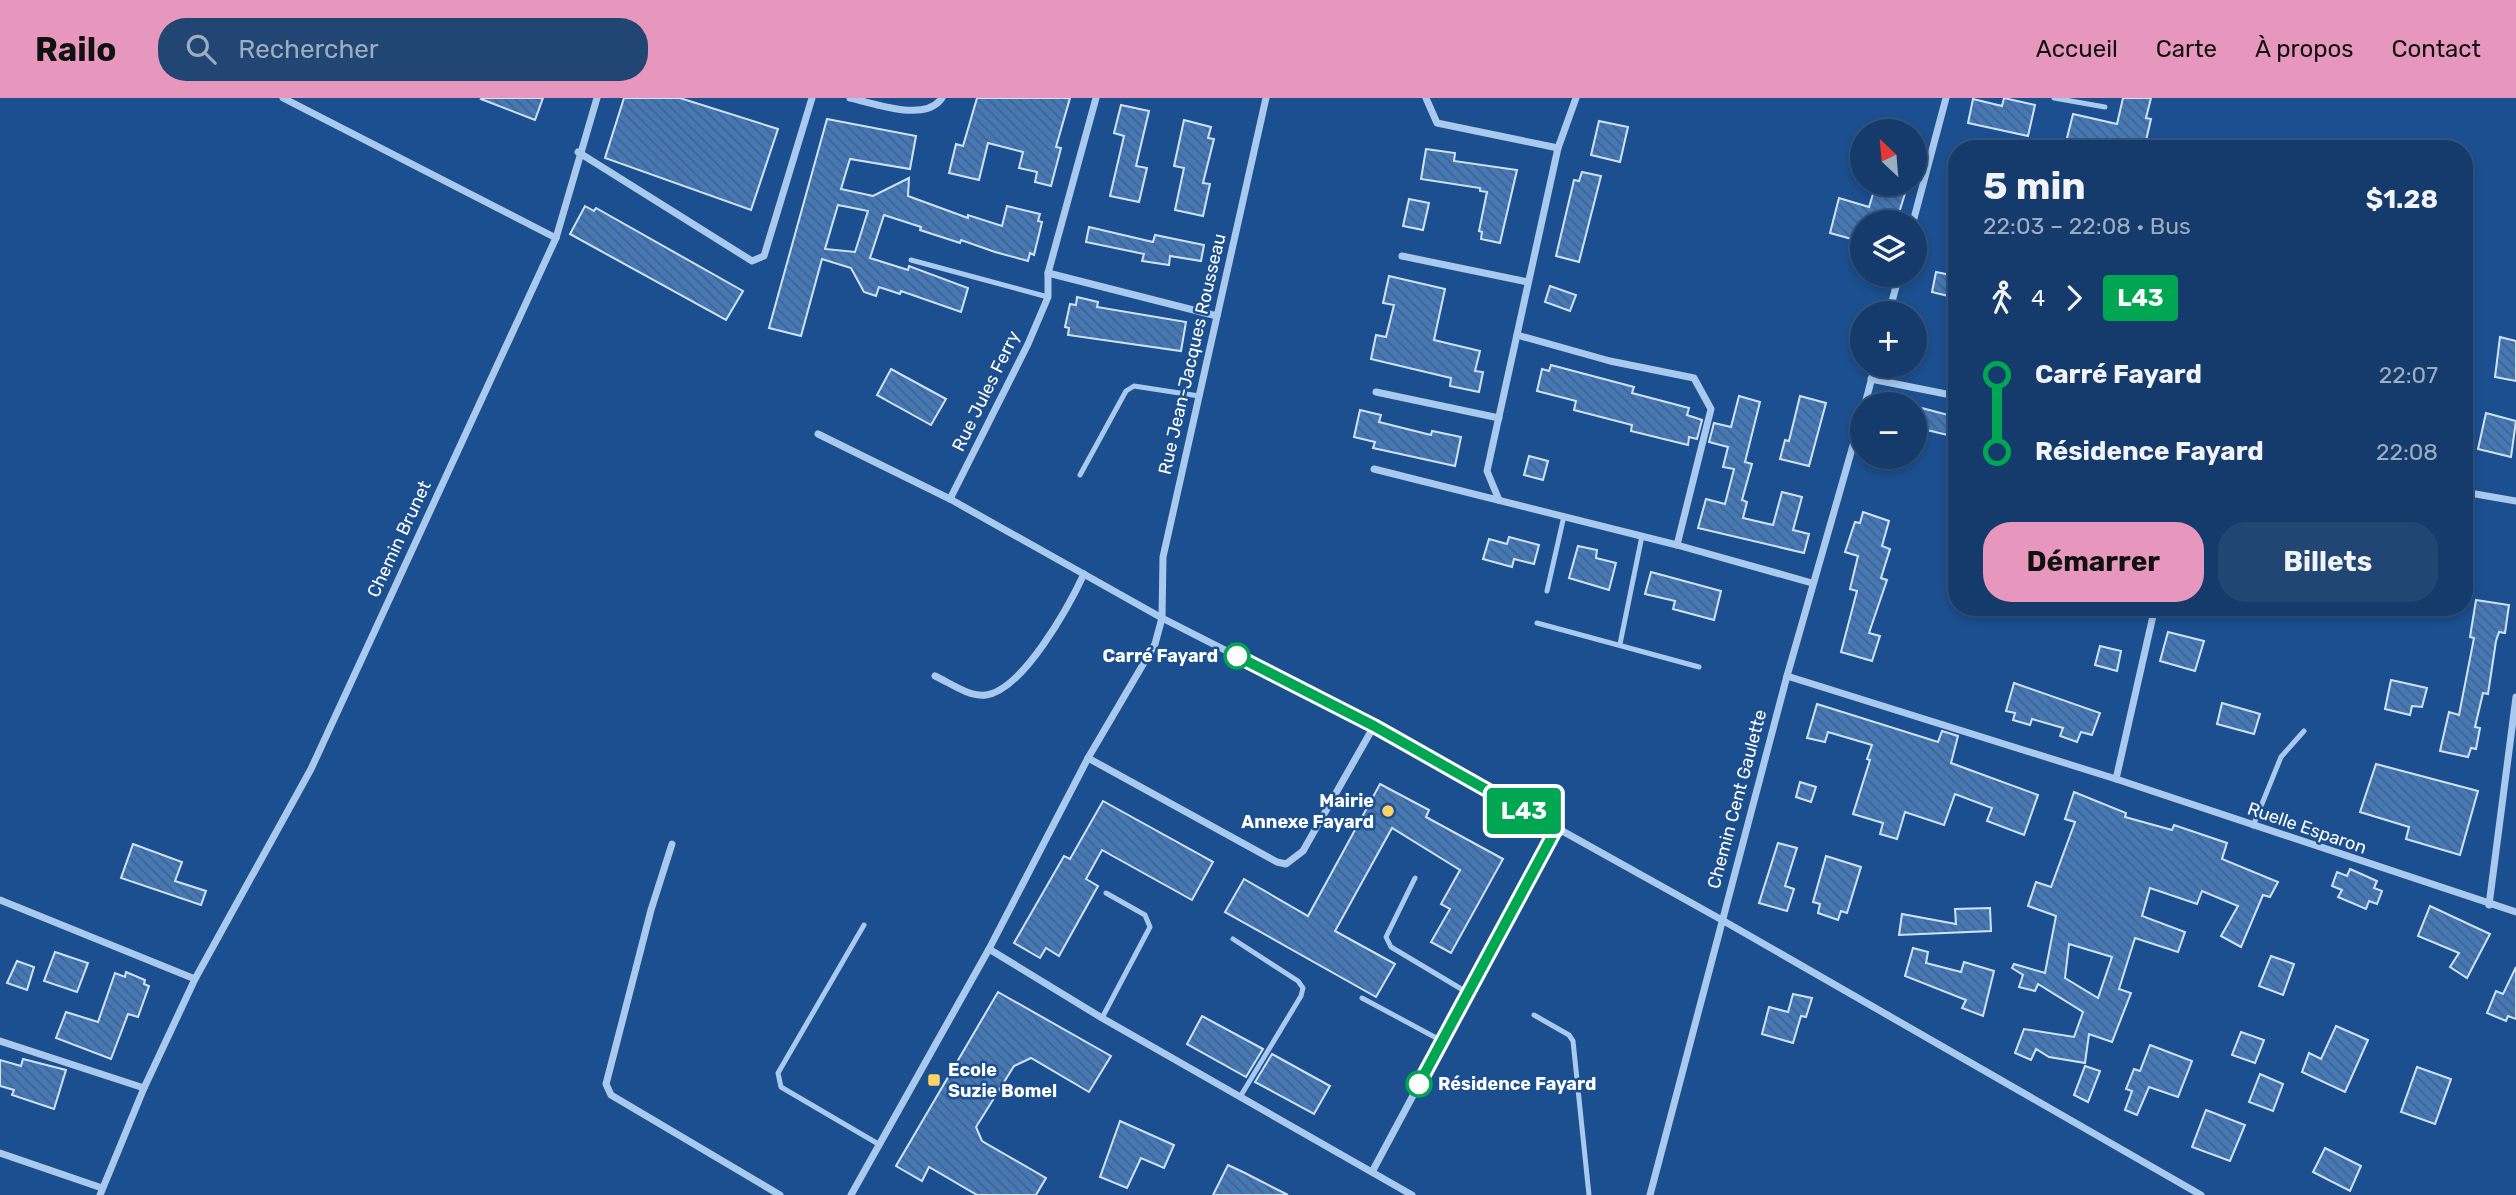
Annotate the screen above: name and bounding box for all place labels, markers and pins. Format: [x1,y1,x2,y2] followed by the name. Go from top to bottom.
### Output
[1224,643,1250,669] marker: Carré Fayard
[1102,645,1218,667] place label: Carré Fayard
[1241,790,1374,833] place label: Mairie Annexe Fayard
[1380,803,1396,819] marker: Mairie Annexe Fayard
[948,1059,1057,1102] place label: Ecole Suzie Bomel
[1406,1071,1432,1097] marker: Résidence Fayard
[926,1072,942,1088] marker: Ecole Suzie Bomel
[1438,1073,1596,1095] place label: Résidence Fayard

